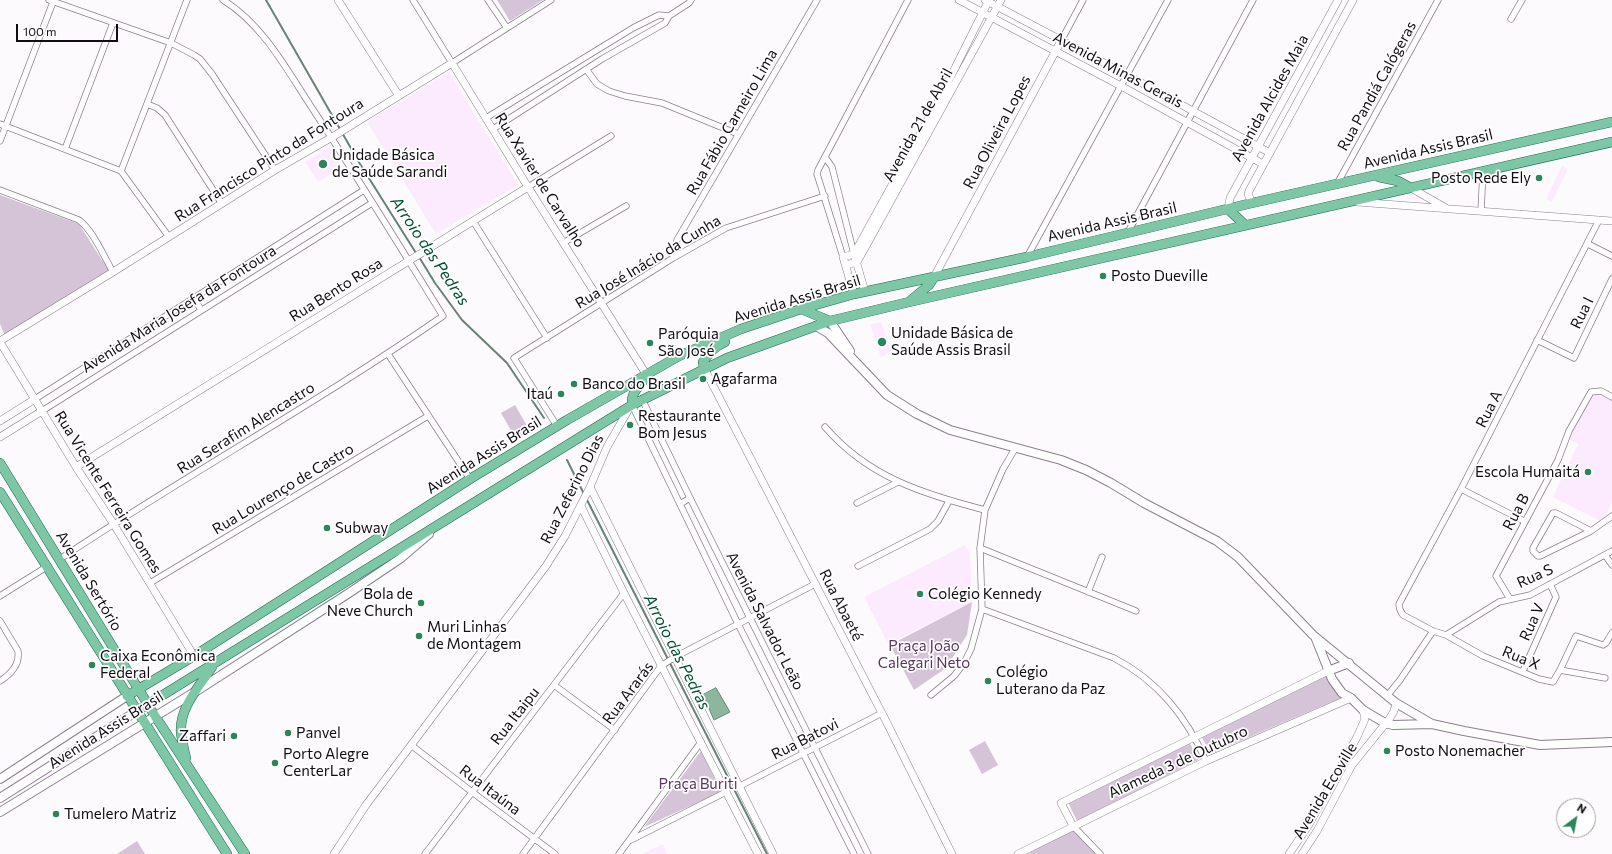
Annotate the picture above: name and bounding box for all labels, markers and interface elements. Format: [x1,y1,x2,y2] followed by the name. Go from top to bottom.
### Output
[18,16,120,42] scale bar
[1334,18,1420,154] street label: Rua Pandiá Calógeras
[23,24,57,38] text: 100 m
[1050,28,1186,112] street label: Avenida Minas Gerais
[1228,31,1312,165] street label: Avenida Alcides Maia
[683,46,781,198] street label: Rua Fábio Carneiro Lima
[879,65,957,185] street label: Avenida 21 de Abril
[960,72,1034,192] street label: Rua Oliveira Lopes
[171,94,367,226] street label: Rua Francisco Pinto da Fontoura
[491,109,589,251] street label: Rua Xavier de Carvalho
[1362,125,1494,173] street label: Avenida Assis Brasil
[332,146,447,181] place label: Unidade Básica de Saúde Sarandi
[317,158,329,170] marker: Unidade Básica de Saúde Sarandi
[1431,169,1531,187] place label: Posto Rede Ely
[1534,173,1544,183] marker: Posto Rede Ely
[386,193,474,309] water label: Arroio das Pedras
[1046,198,1178,246] street label: Avenida Assis Brasil
[572,211,724,313] street label: Rua José Inácio da Cunha
[78,241,280,377] street label: Avenida Maria Josefa da Fontoura
[286,254,386,326] street label: Rua Bento Rosa
[1111,267,1208,285] place label: Posto Dueville
[731,271,863,327] street label: Avenida Assis Brasil
[1098,271,1108,281] marker: Posto Dueville
[1567,294,1597,332] street label: Rua I
[891,324,1013,359] place label: Unidade Básica de Saúde Assis Brasil
[658,325,719,360] place label: Paróquia São José
[876,336,888,348] marker: Unidade Básica de Saúde Assis Brasil
[645,338,655,348] marker: Paróquia São José
[711,370,777,388] place label: Agafarma
[698,374,708,384] marker: Agafarma
[582,375,686,393] place label: Banco do Brasil
[174,378,318,478] street label: Rua Serafim Alencastro
[569,379,579,389] marker: Banco do Brasil
[526,385,553,403] place label: Itaú
[1472,387,1506,431] street label: Rua A
[556,389,566,399] marker: Itaú
[638,407,721,442] place label: Restaurante Bom Jesus
[51,408,165,576] street label: Rua Vicente Ferreira Gomes
[423,412,545,498] street label: Avenida Assis Brasil
[625,420,635,430] marker: Restaurante Bom Jesus
[537,431,607,547] street label: Rua Zeferino Dias
[209,440,357,538] street label: Rua Lourenço de Castro
[1475,463,1580,481] place label: Escola Humaitá
[1583,467,1593,477] marker: Escola Humaitá
[1499,491,1533,533] street label: Rua B
[335,519,388,537] place label: Subway
[322,523,332,533] marker: Subway
[52,528,126,634] street label: Avenida Sertório
[722,549,808,693] street label: Avenida Salvador Leão
[1514,560,1556,592] street label: Rua S
[815,566,867,644] street label: Rua Abaeté
[327,585,413,620] place label: Bola de Neve Church
[928,585,1042,603] place label: Colégio Kennedy
[915,589,925,599] marker: Colégio Kennedy
[640,591,714,713] water label: Arroio das Pedras
[416,598,426,608] marker: Bola de Neve Church
[1516,600,1548,644] street label: Rua V
[427,618,521,653] place label: Muri Linhas de Montagem
[414,631,424,641] marker: Muri Linhas de Montagem
[878,637,970,672] park label: Praça João Calegari Neto
[1499,642,1543,674] street label: Rua X
[100,647,216,682] place label: Caixa Econômica Federal
[599,658,657,728] street label: Rua Ararás
[87,660,97,670] marker: Caixa Econômica Federal
[996,663,1105,698] place label: Colégio Luterano da Paz
[983,676,993,686] marker: Colégio Luterano da Paz
[487,684,543,748] street label: Rua Itaipu
[45,687,167,773] street label: Avenida Assis Brasil
[768,714,842,764] street label: Rua Batovi
[1105,722,1251,802] street label: Alameda 3 de Outubro
[296,724,341,742] place label: Panvel
[179,727,226,745] place label: Zaffari
[283,728,293,738] marker: Panvel
[229,731,239,741] marker: Zaffari
[1289,740,1361,842] street label: Avenida Ecoville
[1395,742,1525,760] place label: Posto Nonemacher
[283,745,369,780] place label: Porto Alegre CenterLar
[1382,746,1392,756] marker: Posto Nonemacher
[270,758,280,768] marker: Porto Alegre CenterLar
[456,761,524,819] street label: Rua Itaúna
[658,775,738,793] park label: Praça Buriti
[1556,798,1596,838] north arrow
[1575,801,1589,816] text: N
[64,805,177,823] place label: Tumelero Matriz
[51,809,61,819] marker: Tumelero Matriz

